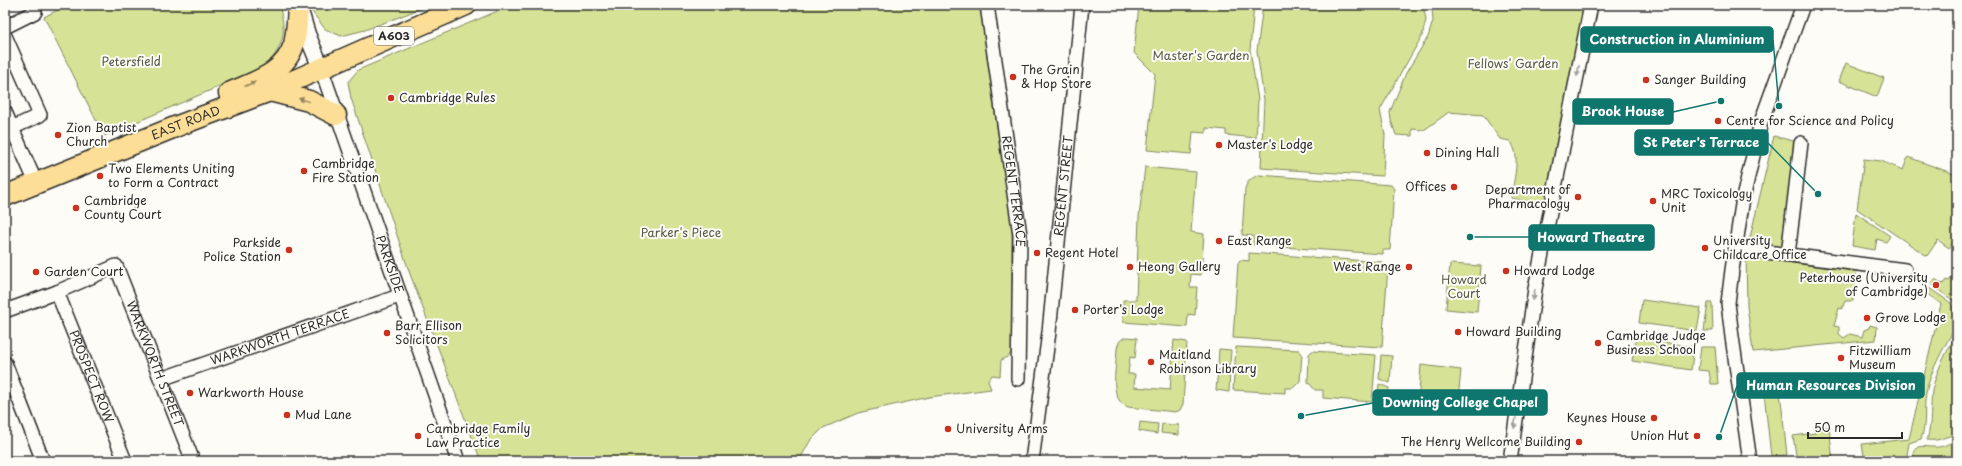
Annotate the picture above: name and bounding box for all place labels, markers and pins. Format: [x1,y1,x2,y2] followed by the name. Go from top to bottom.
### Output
[1581,27,1773,52] callout: Construction in Aluminium
[1021,60,1091,92] place label: The Grain & Hop Store
[1654,70,1746,88] place label: Sanger Building
[1008,72,1018,82] marker: The Grain & Hop Store
[1641,75,1651,85] marker: Sanger Building
[399,88,496,106] place label: Cambridge Rules
[386,93,396,103] marker: Cambridge Rules
[1573,99,1673,124] callout: Brook House
[1726,111,1894,129] place label: Centre for Science and Policy
[1713,116,1723,126] marker: Centre for Science and Policy
[66,118,137,150] place label: Zion Baptist Church
[53,130,63,140] marker: Zion Baptist Church
[1635,130,1768,155] callout: St Peter's Terrace
[1227,135,1313,153] place label: Master's Lodge
[1214,140,1224,150] marker: Master's Lodge
[1435,143,1499,161] place label: Dining Hall
[1422,148,1432,158] marker: Dining Hall
[312,154,379,186] place label: Cambridge Fire Station
[108,159,235,191] place label: Two Elements Uniting to Form a Contract
[299,166,309,176] marker: Cambridge Fire Station
[95,171,105,181] marker: Two Elements Uniting to Form a Contract
[1405,177,1446,195] place label: Offices
[1485,180,1571,212] place label: Department of Pharmacology
[1449,182,1459,192] marker: Offices
[1661,184,1752,216] place label: MRC Toxicology Unit
[84,191,162,223] place label: Cambridge County Court
[1573,192,1583,202] marker: Department of Pharmacology
[1648,196,1658,206] marker: MRC Toxicology Unit
[71,203,81,213] marker: Cambridge County Court
[1529,225,1654,250] callout: Howard Theatre
[1227,231,1292,249] place label: East Range
[1713,231,1807,263] place label: University Childcare Office
[203,233,281,265] place label: Parkside Police Station
[1214,236,1224,246] marker: East Range
[1045,243,1119,261] place label: Regent Hotel
[1700,243,1710,253] marker: University Childcare Office
[284,245,294,255] marker: Parkside Police Station
[1032,248,1042,258] marker: Regent Hotel
[1138,257,1221,275] place label: Heong Gallery
[1333,257,1401,275] place label: West Range
[1514,261,1595,279] place label: Howard Lodge
[44,262,124,280] place label: Garden Court
[1125,262,1135,272] marker: Heong Gallery
[1404,262,1414,272] marker: West Range
[1501,266,1511,276] marker: Howard Lodge
[31,267,41,277] marker: Garden Court
[1799,268,1928,300] place label: Peterhouse (University of Cambridge)
[1931,280,1941,290] marker: Peterhouse (University of Cambridge)
[1083,300,1164,318] place label: Porter's Lodge
[1070,305,1080,315] marker: Porter's Lodge
[1875,308,1946,326] place label: Grove Lodge
[1862,313,1872,323] marker: Grove Lodge
[395,316,462,348] place label: Barr Ellison Solicitors
[1466,322,1562,340] place label: Howard Building
[1606,326,1706,358] place label: Cambridge Judge Business School
[1453,327,1463,337] marker: Howard Building
[382,328,392,338] marker: Barr Ellison Solicitors
[1593,338,1603,348] marker: Cambridge Judge Business School
[1849,341,1911,373] place label: Fitzwilliam Museum
[1159,345,1257,377] place label: Maitland Robinson Library
[1836,353,1846,363] marker: Fitzwilliam Museum
[1146,357,1156,367] marker: Maitland Robinson Library
[1737,373,1924,398] callout: Human Resources Division
[198,383,304,401] place label: Warkworth House
[185,388,195,398] marker: Warkworth House
[1373,390,1547,415] callout: Downing College Chapel
[295,405,352,423] place label: Mud Lane
[1567,408,1646,426] place label: Keynes House
[282,410,292,420] marker: Mud Lane
[1649,413,1659,423] marker: Keynes House
[426,419,531,451] place label: Cambridge Family Law Practice
[956,419,1048,437] place label: University Arms
[943,424,953,434] marker: University Arms
[1630,426,1689,444] place label: Union Hut
[413,431,423,441] marker: Cambridge Family Law Practice
[1692,431,1702,441] marker: Union Hut
[1401,432,1571,450] place label: The Henry Wellcome Building
[1574,437,1584,447] marker: The Henry Wellcome Building

